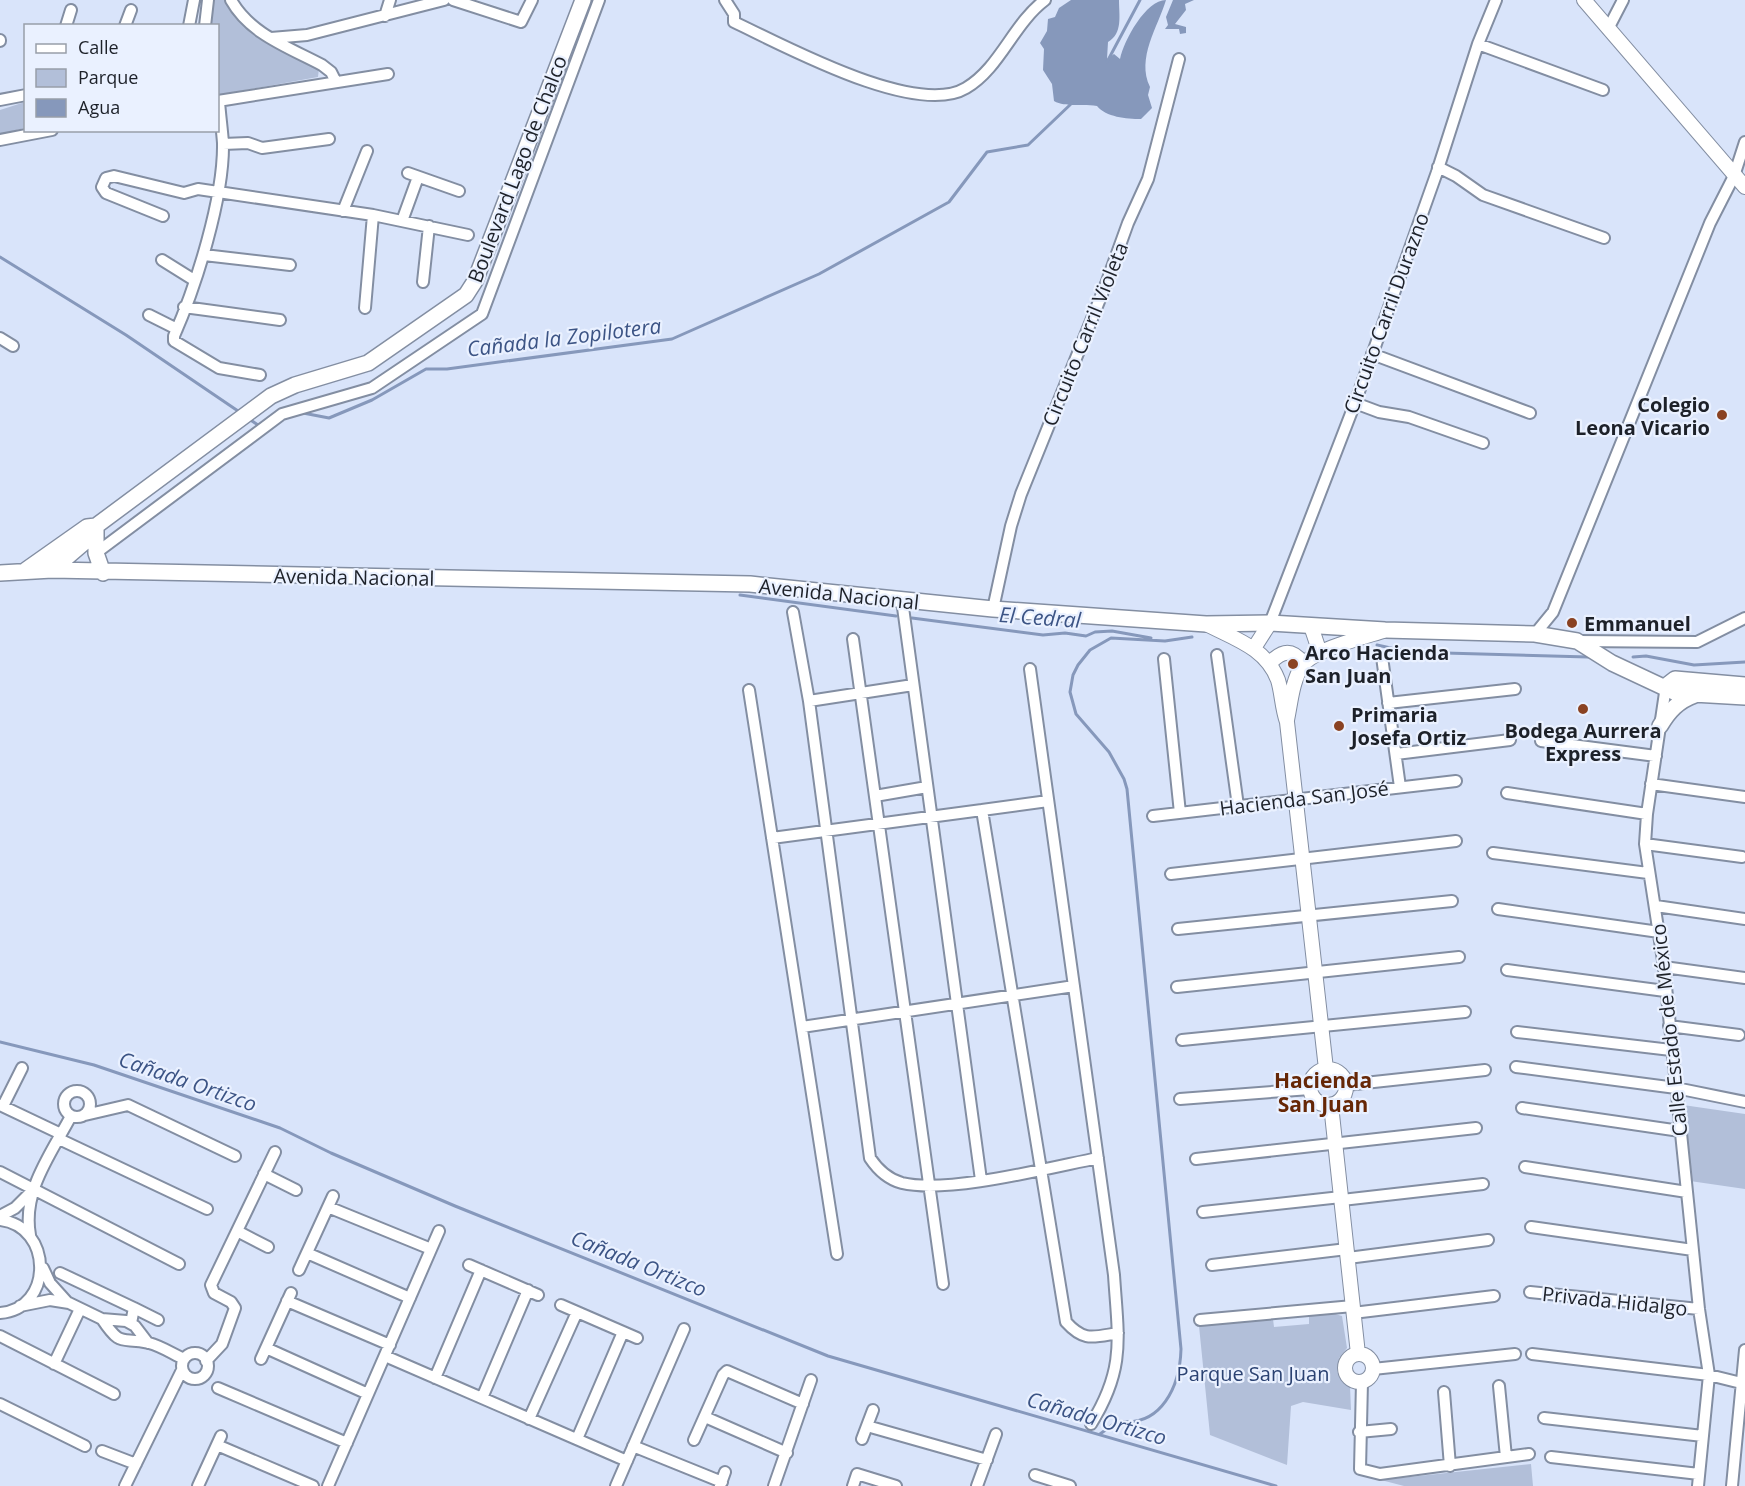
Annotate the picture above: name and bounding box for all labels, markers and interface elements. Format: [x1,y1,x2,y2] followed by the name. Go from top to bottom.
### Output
[24,24,219,132] legend
[78,35,119,59] text: Calle
[461,52,573,286] street label: Boulevard Lago de Chalco
[78,65,138,89] text: Parque
[78,95,120,119] text: Agua
[1337,209,1435,417] street label: Circuito Carril Durazno
[1036,238,1134,430] street label: Circuito Carril Violeta
[465,311,663,363] water label: Cañada la Zopilotera
[1575,391,1710,441] place label: Colegio Leona Vicario
[1715,408,1729,422] marker: Colegio Leona Vicario
[273,562,435,592] street label: Avenida Nacional
[758,572,920,616] street label: Avenida Nacional
[998,600,1083,634] water label: El Cedral
[1584,610,1691,637] place label: Emmanuel
[1565,616,1579,630] marker: Emmanuel
[1305,639,1449,689] place label: Arco Hacienda San Juan
[1286,657,1300,671] marker: Arco Hacienda San Juan
[1349,701,1467,751] place label: Primaria Josefa Ortiz
[1576,702,1590,716] marker: Bodega Aurrera Express
[1505,717,1661,767] place label: Bodega Aurrera Express
[1332,719,1346,733] marker: Primaria Josefa Ortiz
[1218,774,1390,822] street label: Hacienda San José
[1644,922,1694,1138] street label: Calle Estado de México
[115,1044,261,1118] water label: Cañada Ortizco
[1274,1066,1372,1118] district label: Hacienda San Juan
[567,1223,711,1303] water label: Cañada Ortizco
[1541,1280,1689,1322] street label: Privada Hidalgo
[1177,1360,1329,1387] park label: Parque San Juan
[1024,1385,1170,1451] water label: Cañada Ortizco

